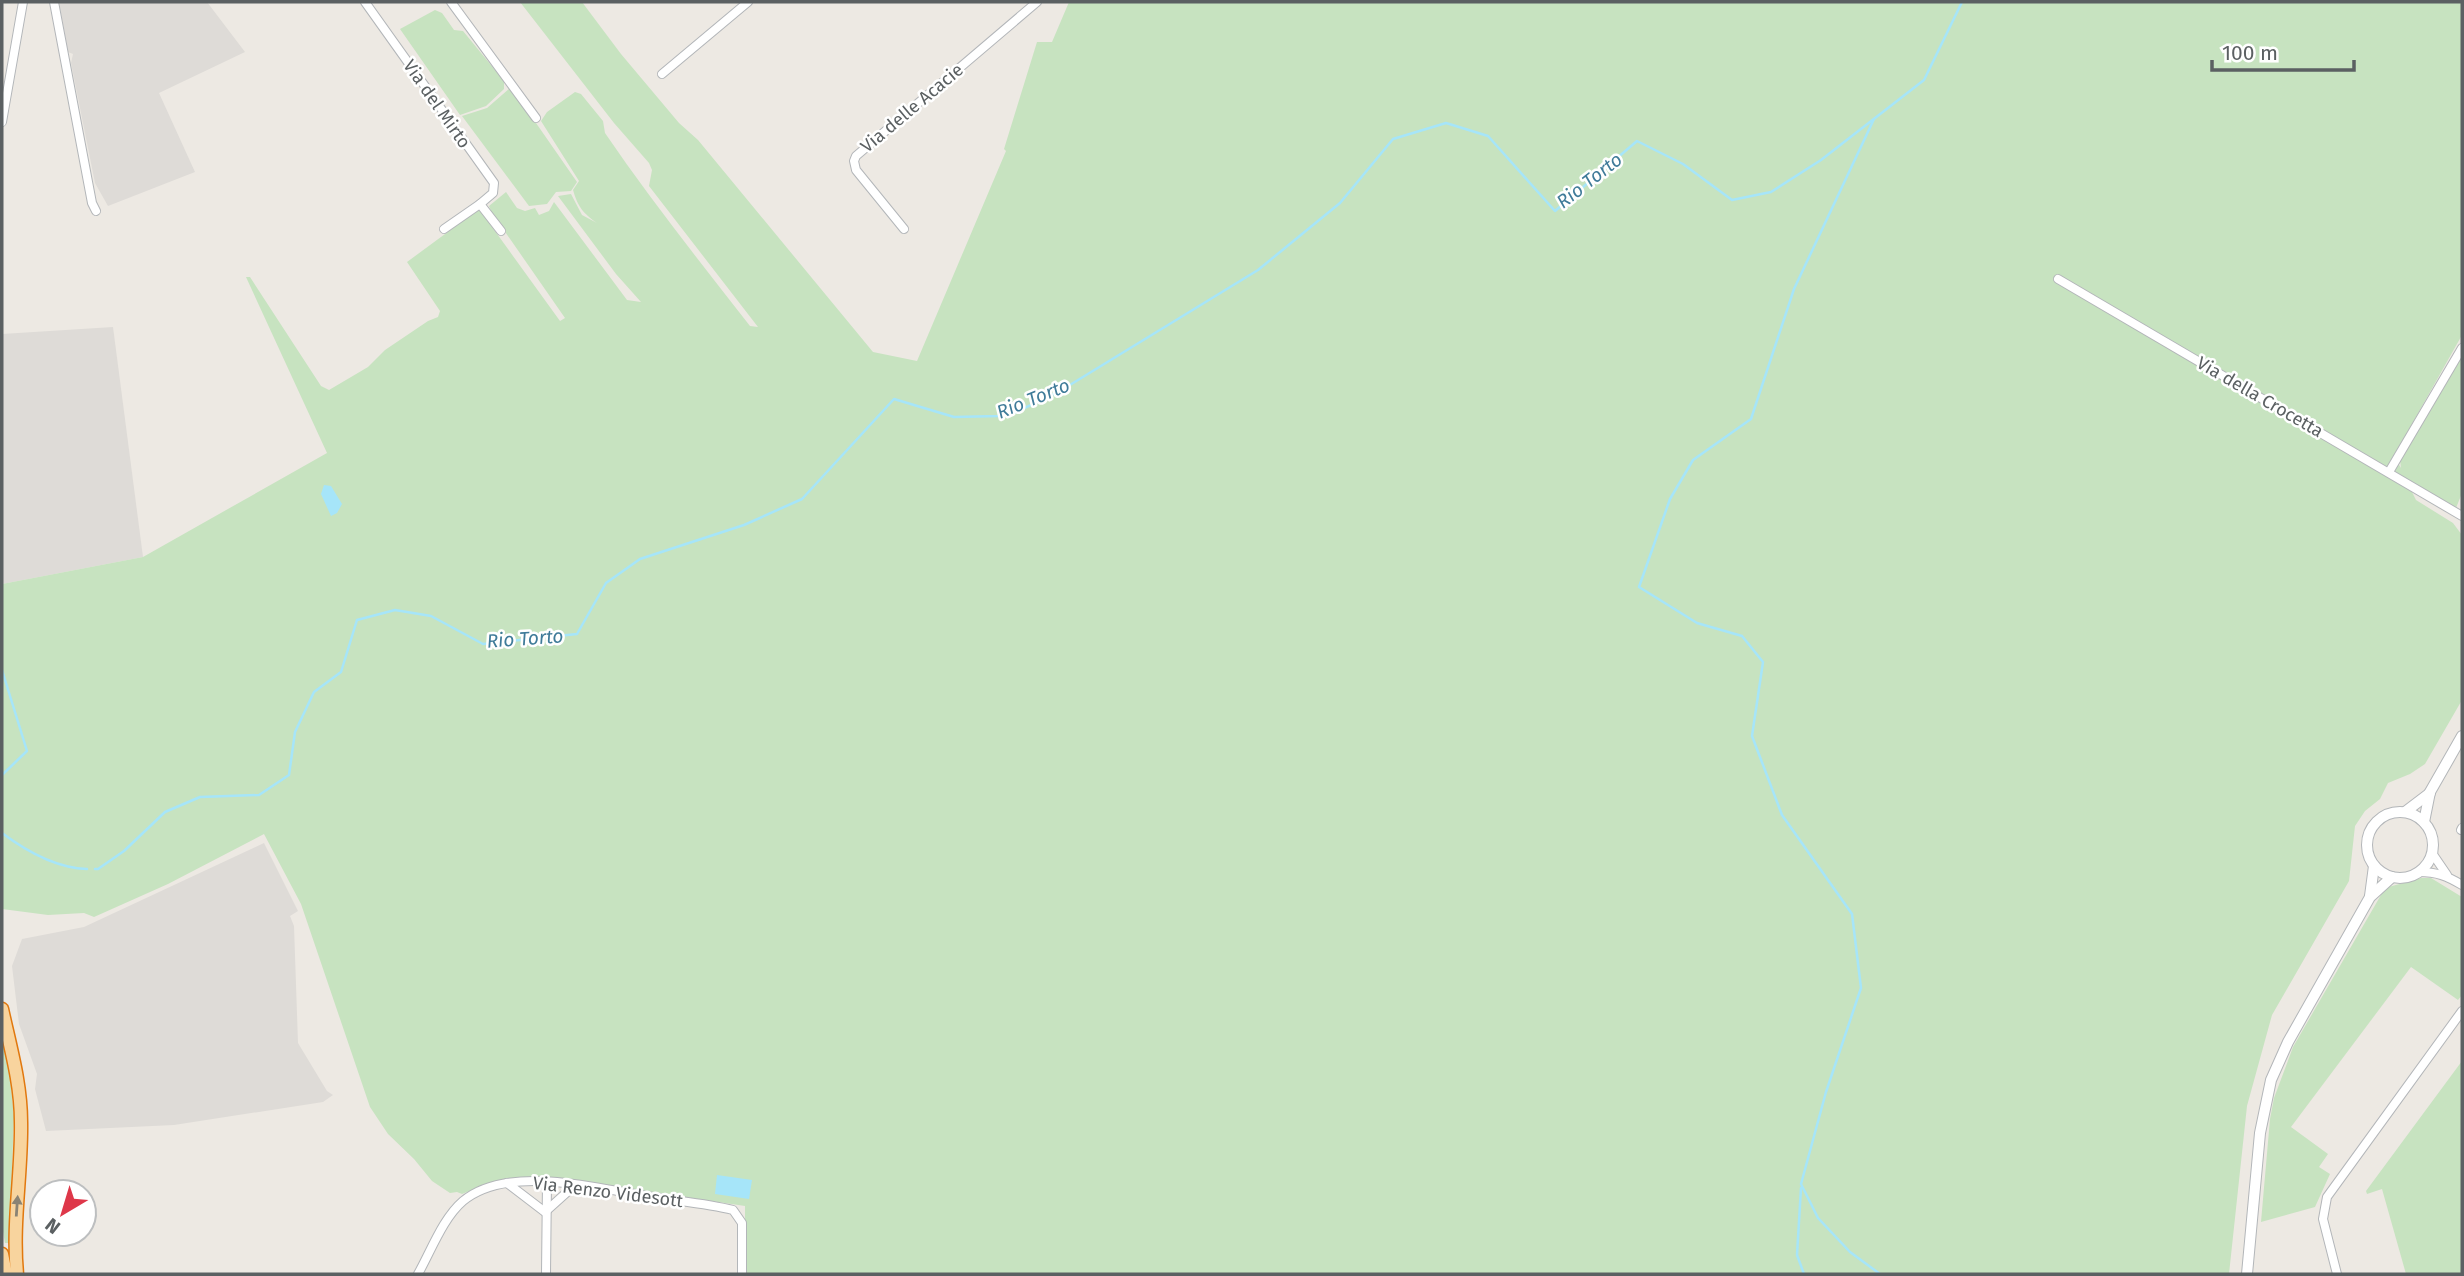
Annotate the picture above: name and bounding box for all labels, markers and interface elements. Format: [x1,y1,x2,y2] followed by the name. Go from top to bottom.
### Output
[2212,28,2354,72] scale bar
[2222,40,2278,66] text: 100 m
[398,55,476,153] street label: Via del Mirto
[856,59,968,157] street label: Via delle Acacie
[1552,148,1627,213] water label: Rio Torto
[2193,352,2327,442] street label: Via della Crocetta
[993,373,1073,424] water label: Rio Torto
[486,624,564,653] water label: Rio Torto
[532,1172,685,1212] street label: Via Renzo Videsott
[28,1178,98,1248] north arrow
[12,1195,23,1217] one-way arrow
[41,1213,65,1239] text: N

